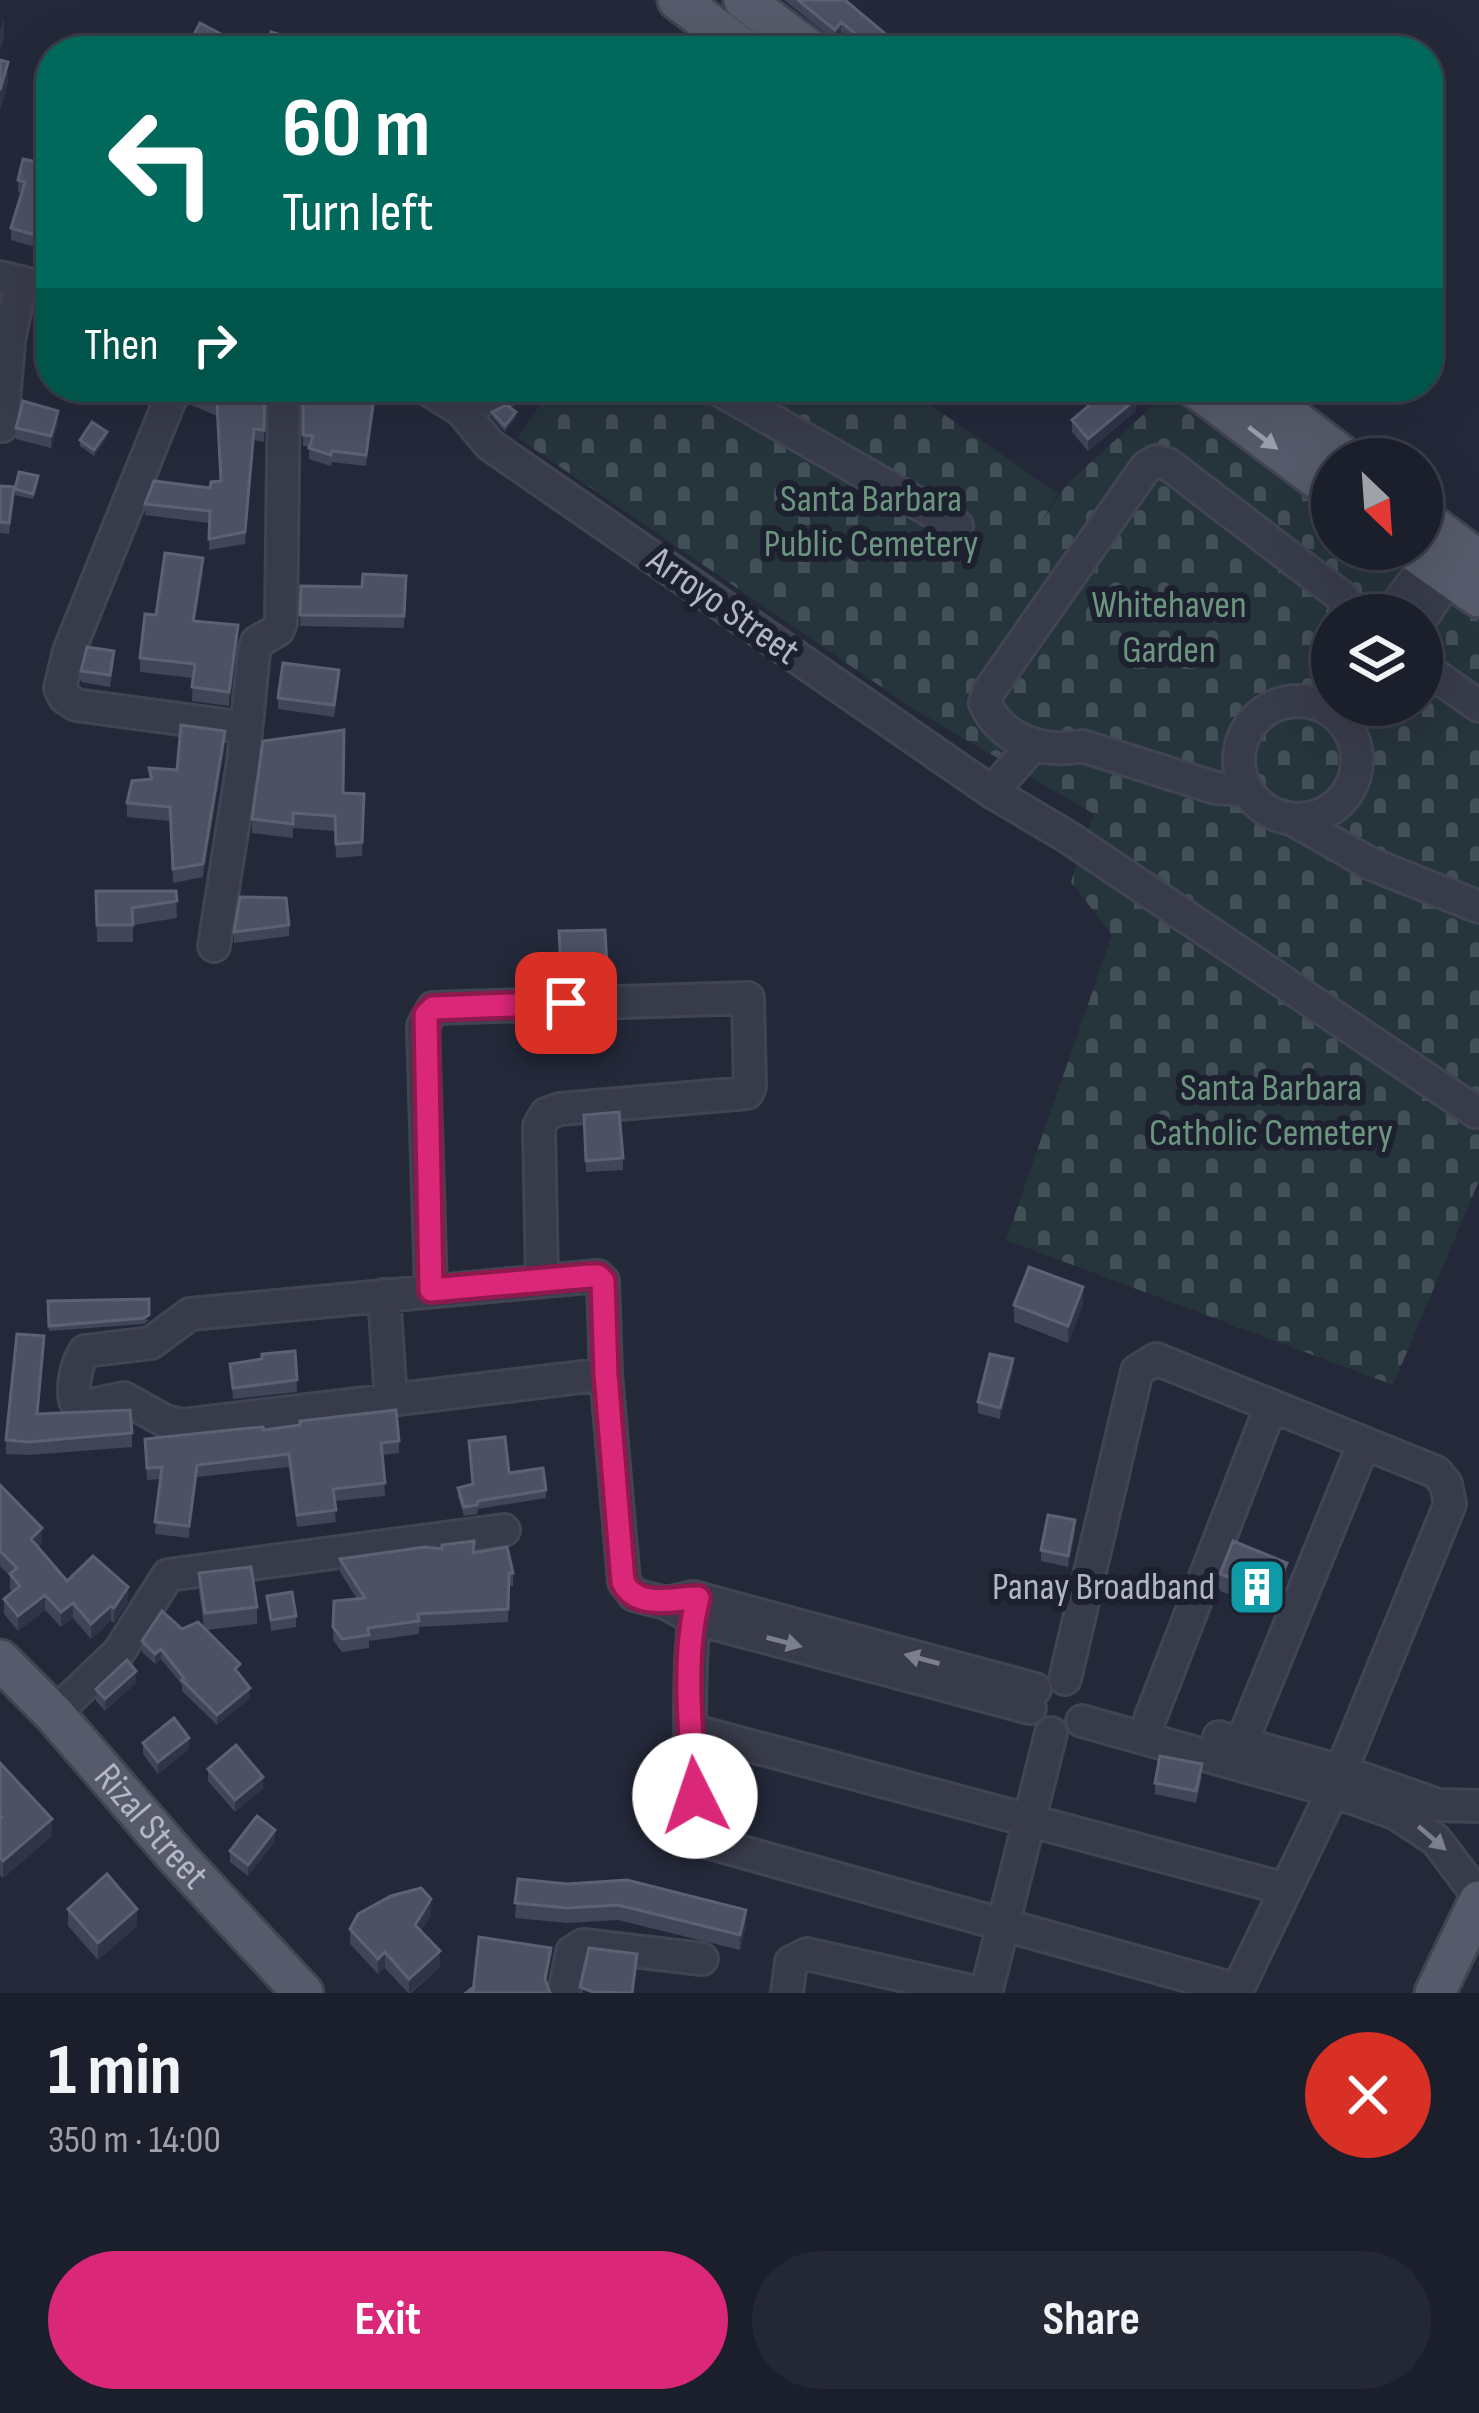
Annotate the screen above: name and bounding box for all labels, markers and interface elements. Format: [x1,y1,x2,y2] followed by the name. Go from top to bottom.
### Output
[282,79,430,180] text: 60 m
[84,84,240,240] icon: left
[282,181,434,246] text: Turn left
[182,312,248,378] icon: right
[84,318,158,373] text: Then
[1247,426,1279,450] one-way arrow
[1311,438,1443,570] north arrow
[1311,438,1443,726] map controls
[764,476,978,568] park label: Santa Barbara Public Cemetery
[637,536,808,675] street label: Arroyo Street
[1091,582,1247,674] park label: Whitehaven Garden
[1311,594,1443,726] button: layers
[515,952,617,1054] pin
[533,970,599,1036] icon: arrive
[1149,1065,1393,1157] park label: Santa Barbara Catholic Cemetery
[1226,1556,1288,1618] building icon: Panay Broadband
[992,1564,1215,1611] place label: Panay Broadband
[766,1634,803,1653] one-way arrow
[904,1648,941,1667] one-way arrow
[632,1733,758,1859] position arrow
[84,1754,218,1899] street label: Rizal Street
[1416,1825,1446,1851] one-way arrow
[48,2028,182,2115] text: 1 min
[1305,2032,1431,2158] button: close
[48,2117,221,2164] text: 350 m · 14:00
[48,2251,728,2389] button: Exit
[752,2251,1431,2389] button: Share

